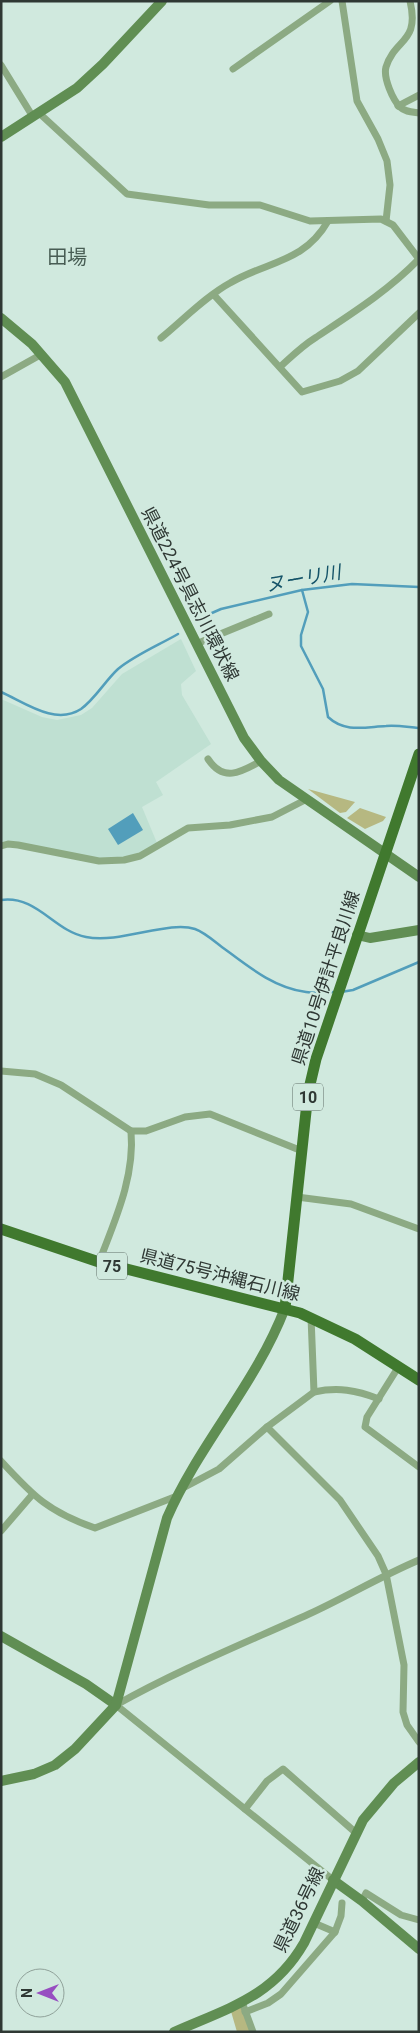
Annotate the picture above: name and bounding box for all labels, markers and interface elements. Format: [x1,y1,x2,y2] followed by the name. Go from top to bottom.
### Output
[47,245,87,269] district label: 田場
[137,503,243,684] street label: 県道224号具志川環状線
[264,560,344,596] water label: ヌーリ川
[287,888,364,1068] street label: 県道10号伊計平良川線
[293,1084,323,1110] road number: 10
[138,1244,302,1305] street label: 県道75号沖縄石川線
[97,1252,127,1280] road number: 75
[269,1864,328,1956] street label: 県道36号線
[15,1968,65,2018] north arrow
[19,1988,35,1998] text: N

